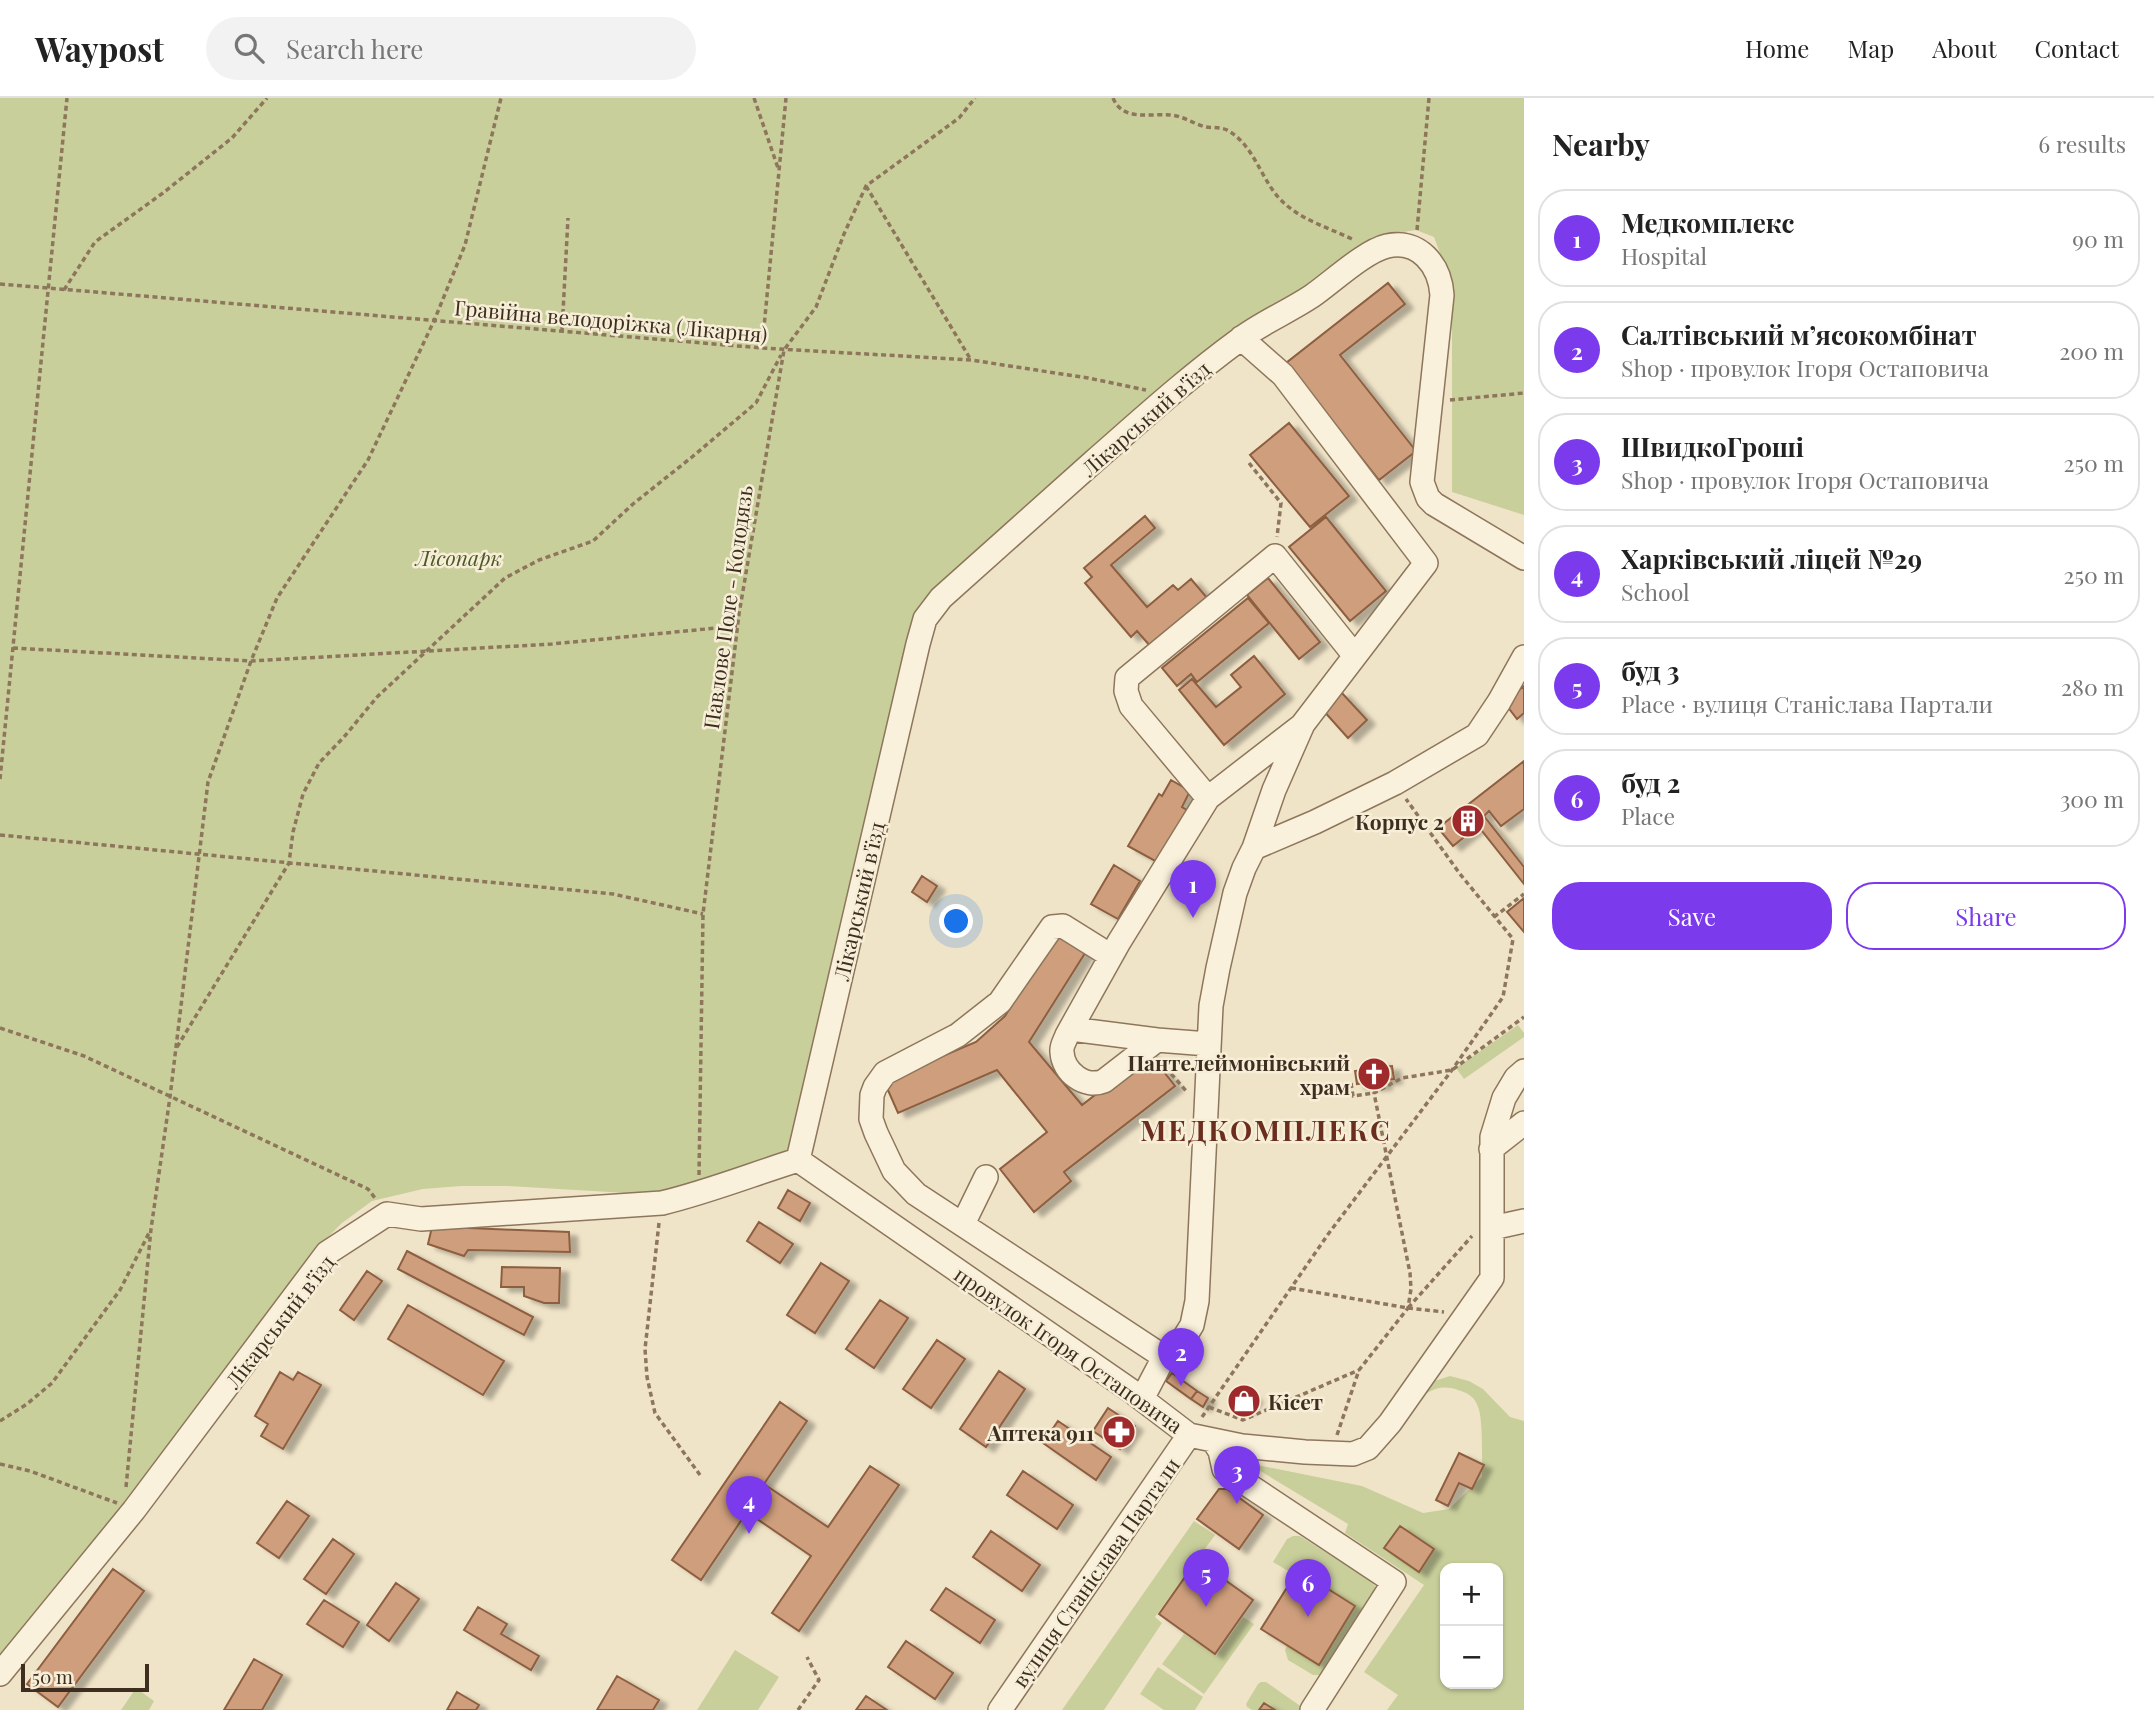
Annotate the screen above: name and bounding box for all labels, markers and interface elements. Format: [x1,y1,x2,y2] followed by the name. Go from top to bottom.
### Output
[206,17,696,80] search box
[35,26,164,70] text: Waypost
[230,29,268,67] icon: search
[286,31,423,66] text: Search here
[1745,32,1809,64] text: Home
[1847,32,1894,64] text: Map
[1932,32,1996,64] text: About
[2034,32,2119,64] text: Contact
[1552,124,1650,164] text: Nearby
[2038,128,2126,159] text: 6 results
[1621,205,1794,240] text: Медкомплекс
[1573,223,1581,254] text: 1
[2072,223,2124,254] text: 90 m
[1621,240,1707,271] text: Hospital
[453,292,769,348] street label: Гравійна велодоріжка (Лікарня)
[1621,317,1977,352] text: Салтівський мʼясокомбінат
[1571,335,1583,366] text: 2
[2059,335,2124,366] text: 200 m
[1621,352,1989,383] text: Shop · провулок Ігоря Остаповича
[1074,354,1215,482] street label: Лікарський в'їзд
[1621,429,1804,464] text: ШвидкоГроші
[1571,447,1583,478] text: 3
[2063,447,2124,478] text: 250 m
[1621,464,1989,495] text: Shop · провулок Ігоря Остаповича
[696,483,758,731] street label: Павлове Поле - Колодязь
[1621,541,1922,576] text: Харківський ліцей №29
[414,543,502,571] park label: Лісопарк
[1571,559,1583,590] text: 4
[2063,559,2124,590] text: 250 m
[1621,576,1690,607] text: School
[1621,653,1679,688] text: буд 3
[1572,671,1582,702] text: 5
[2061,671,2124,702] text: 280 m
[1621,688,1993,719] text: Place · вулиця Станіслава Партали
[1621,765,1680,800] text: буд 2
[1571,783,1583,814] text: 6
[2060,783,2124,814] text: 300 m
[1621,800,1675,831] text: Place
[1449,802,1487,840] building icon: Корпус 2
[1355,807,1444,835] place label: Корпус 2
[826,819,890,984] street label: Лікарський в'їзд
[1170,860,1216,918] pin: 1
[1552,882,1832,950] button: Save
[1846,882,2126,950] button: Share
[939,904,973,938] your location
[1127,1048,1350,1100] place label: Пантелеймонівський храм
[1355,1055,1393,1093] church icon: Пантелеймонівський храм
[1140,1111,1392,1148] district label: МЕДКОМПЛЕКС
[217,1248,340,1394] street label: Лікарський в'їзд
[949,1259,1189,1439] street label: провулок Ігоря Остаповича
[1158,1328,1204,1386] pin: 2
[1225,1382,1263,1420] shop icon: Кісет
[1268,1387,1323,1415] place label: Кісет
[1100,1413,1138,1451] pharmacy icon: Аптека 911
[986,1418,1094,1446] place label: Аптека 911
[1214,1446,1260,1504] pin: 3
[1005,1452,1185,1692] street label: вулиця Станіслава Партали
[726,1476,772,1534] pin: 4
[1183,1549,1229,1607] pin: 5
[1285,1559,1331,1617] pin: 6
[1440,1563,1503,1689] map controls
[1440,1563,1503,1626] button: +
[1440,1626,1503,1689] button: −
[21,1661,149,1693] scale bar
[32,1663,73,1689] text: 50 m

